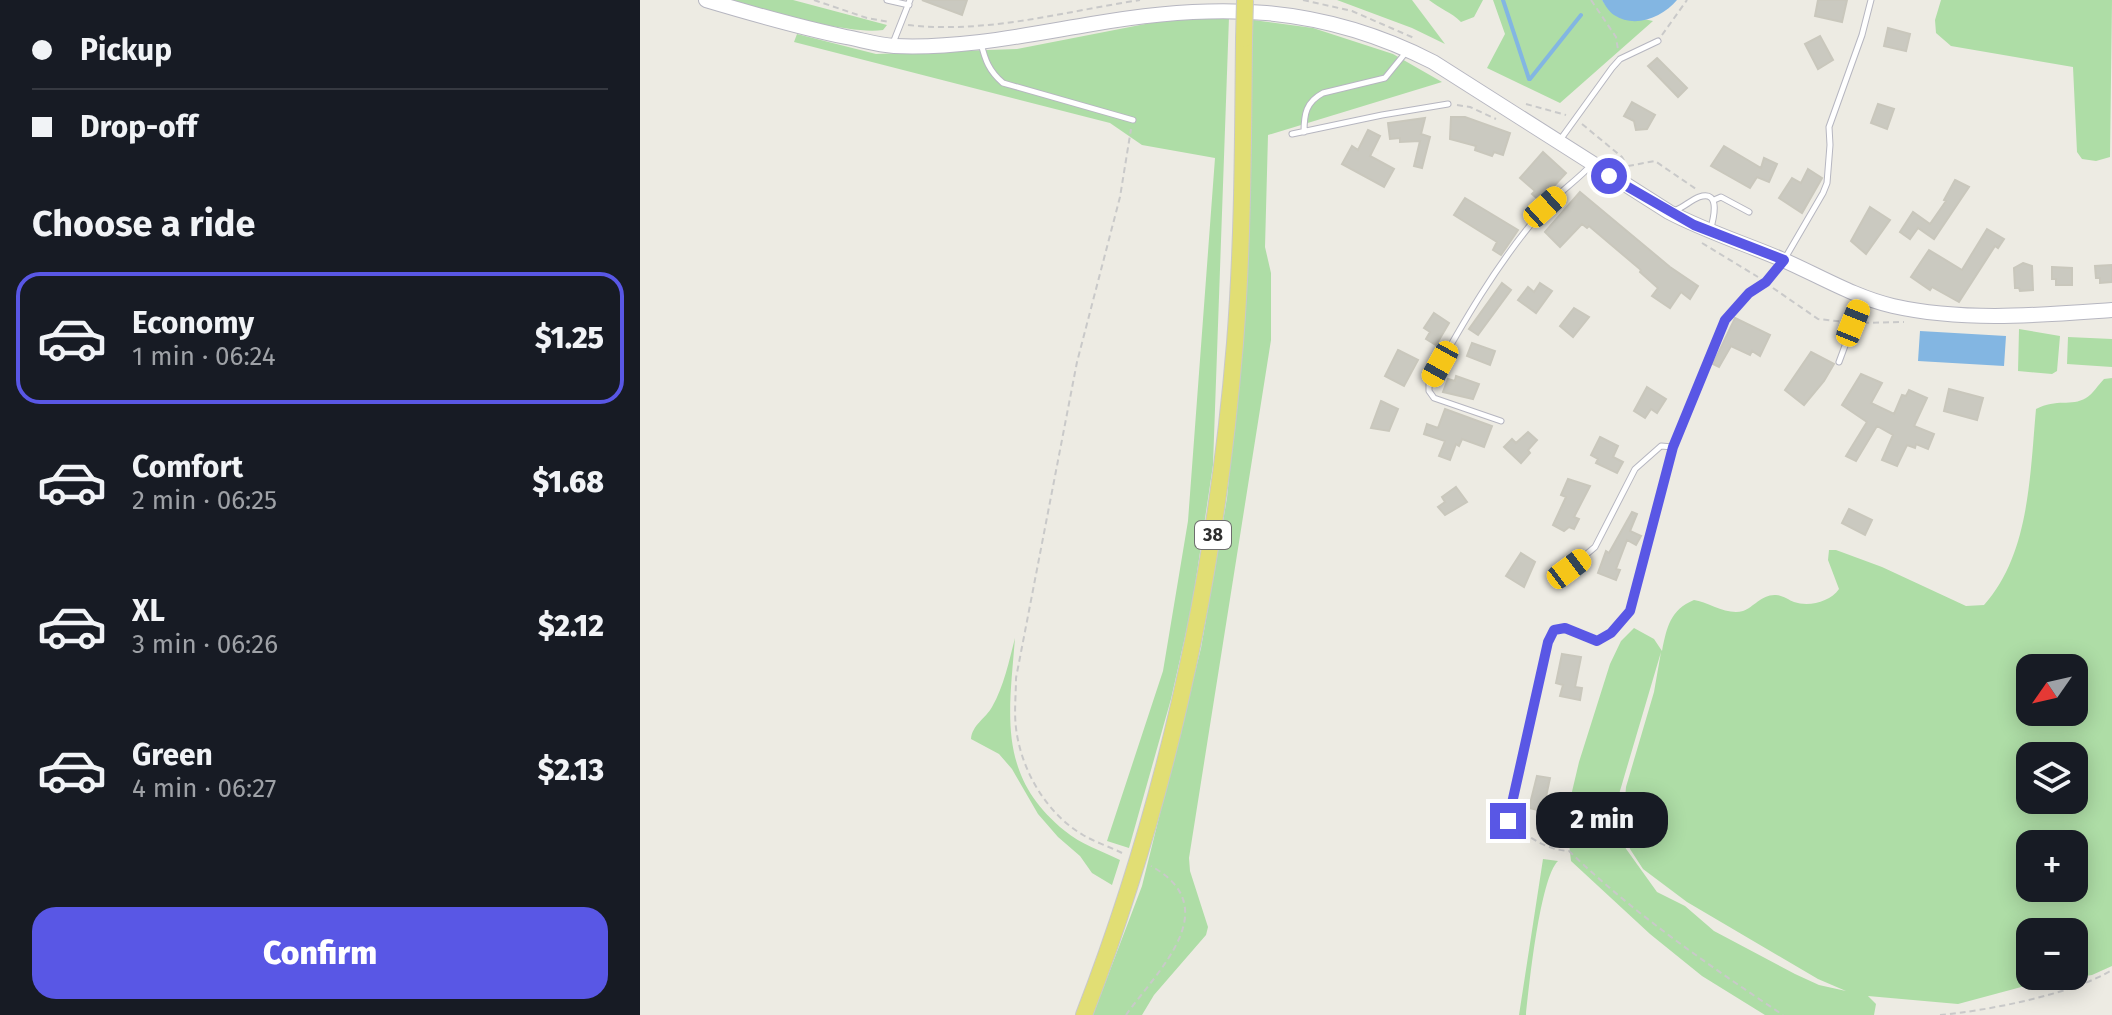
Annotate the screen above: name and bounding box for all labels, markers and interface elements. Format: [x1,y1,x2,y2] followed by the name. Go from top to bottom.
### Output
[80,32,172,68] text: Pickup
[80,109,197,145] text: Drop-off
[1591,158,1627,194] route start
[1519,182,1571,232] car
[32,202,255,246] text: Choose a ride
[1833,296,1873,350] car
[36,302,108,374] icon: car
[132,305,254,341] text: Economy
[535,320,604,356] text: $1.25
[1418,337,1462,391] car
[132,341,276,372] text: 1 min · 06:24
[36,446,108,518] icon: car
[132,449,243,485] text: Comfort
[533,464,604,500] text: $1.68
[132,485,277,516] text: 2 min · 06:25
[1195,521,1231,549] road number: 38
[1543,545,1595,593] car
[36,590,108,662] icon: car
[132,593,165,629] text: XL
[538,608,604,644] text: $2.12
[132,629,278,660] text: 3 min · 06:26
[2016,654,2088,726] north arrow
[2016,654,2088,990] map controls
[36,734,108,806] icon: car
[132,737,213,773] text: Green
[2016,742,2088,814] button: layers
[538,752,604,788] text: $2.13
[132,773,276,804] text: 4 min · 06:27
[1536,793,1668,849] callout: 2 min
[1490,803,1526,839] route end
[1570,804,1634,835] text: 2 min
[2016,830,2088,902] button: +
[32,907,608,999] button: Confirm
[2016,918,2088,990] button: −

